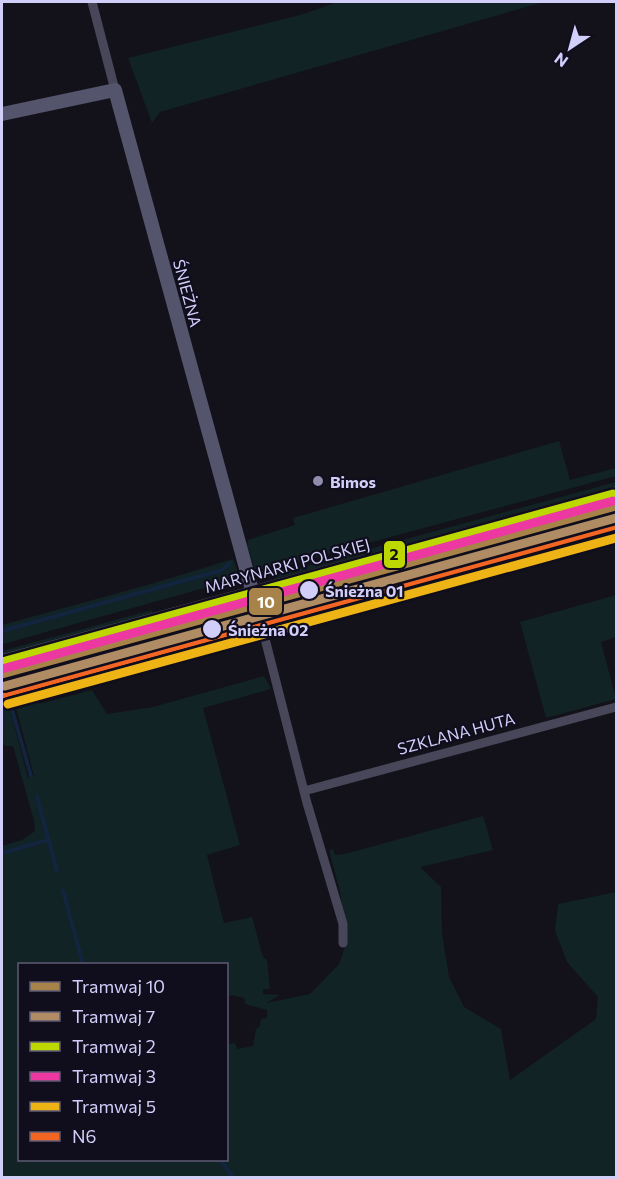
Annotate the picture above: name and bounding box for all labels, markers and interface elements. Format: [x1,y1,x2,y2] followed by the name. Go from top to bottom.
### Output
[540,18,600,78] north arrow
[550,49,571,72] text: N
[170,257,206,329] street label: ŚNIEŻNA
[330,472,376,491] place label: Bimos
[311,474,325,488] marker: Bimos
[202,534,372,596] street label: MARYNARKI POLSKIEJ
[383,540,406,569] line badge: 2
[389,544,399,563] text: 2
[298,579,320,601] marker: Śnieżna 01
[325,581,404,600] place label: Śnieżna 01
[248,587,283,616] line badge: 10
[257,592,275,611] text: 10
[201,618,223,640] marker: Śnieżna 02
[228,620,308,639] place label: Śnieżna 02
[395,708,517,758] street label: SZKLANA HUTA
[18,963,228,1161] legend
[72,975,165,997] text: Tramwaj 10
[72,1005,155,1027] text: Tramwaj 7
[72,1035,156,1057] text: Tramwaj 2
[72,1065,156,1087] text: Tramwaj 3
[72,1095,156,1117] text: Tramwaj 5
[72,1125,97,1147] text: N6

